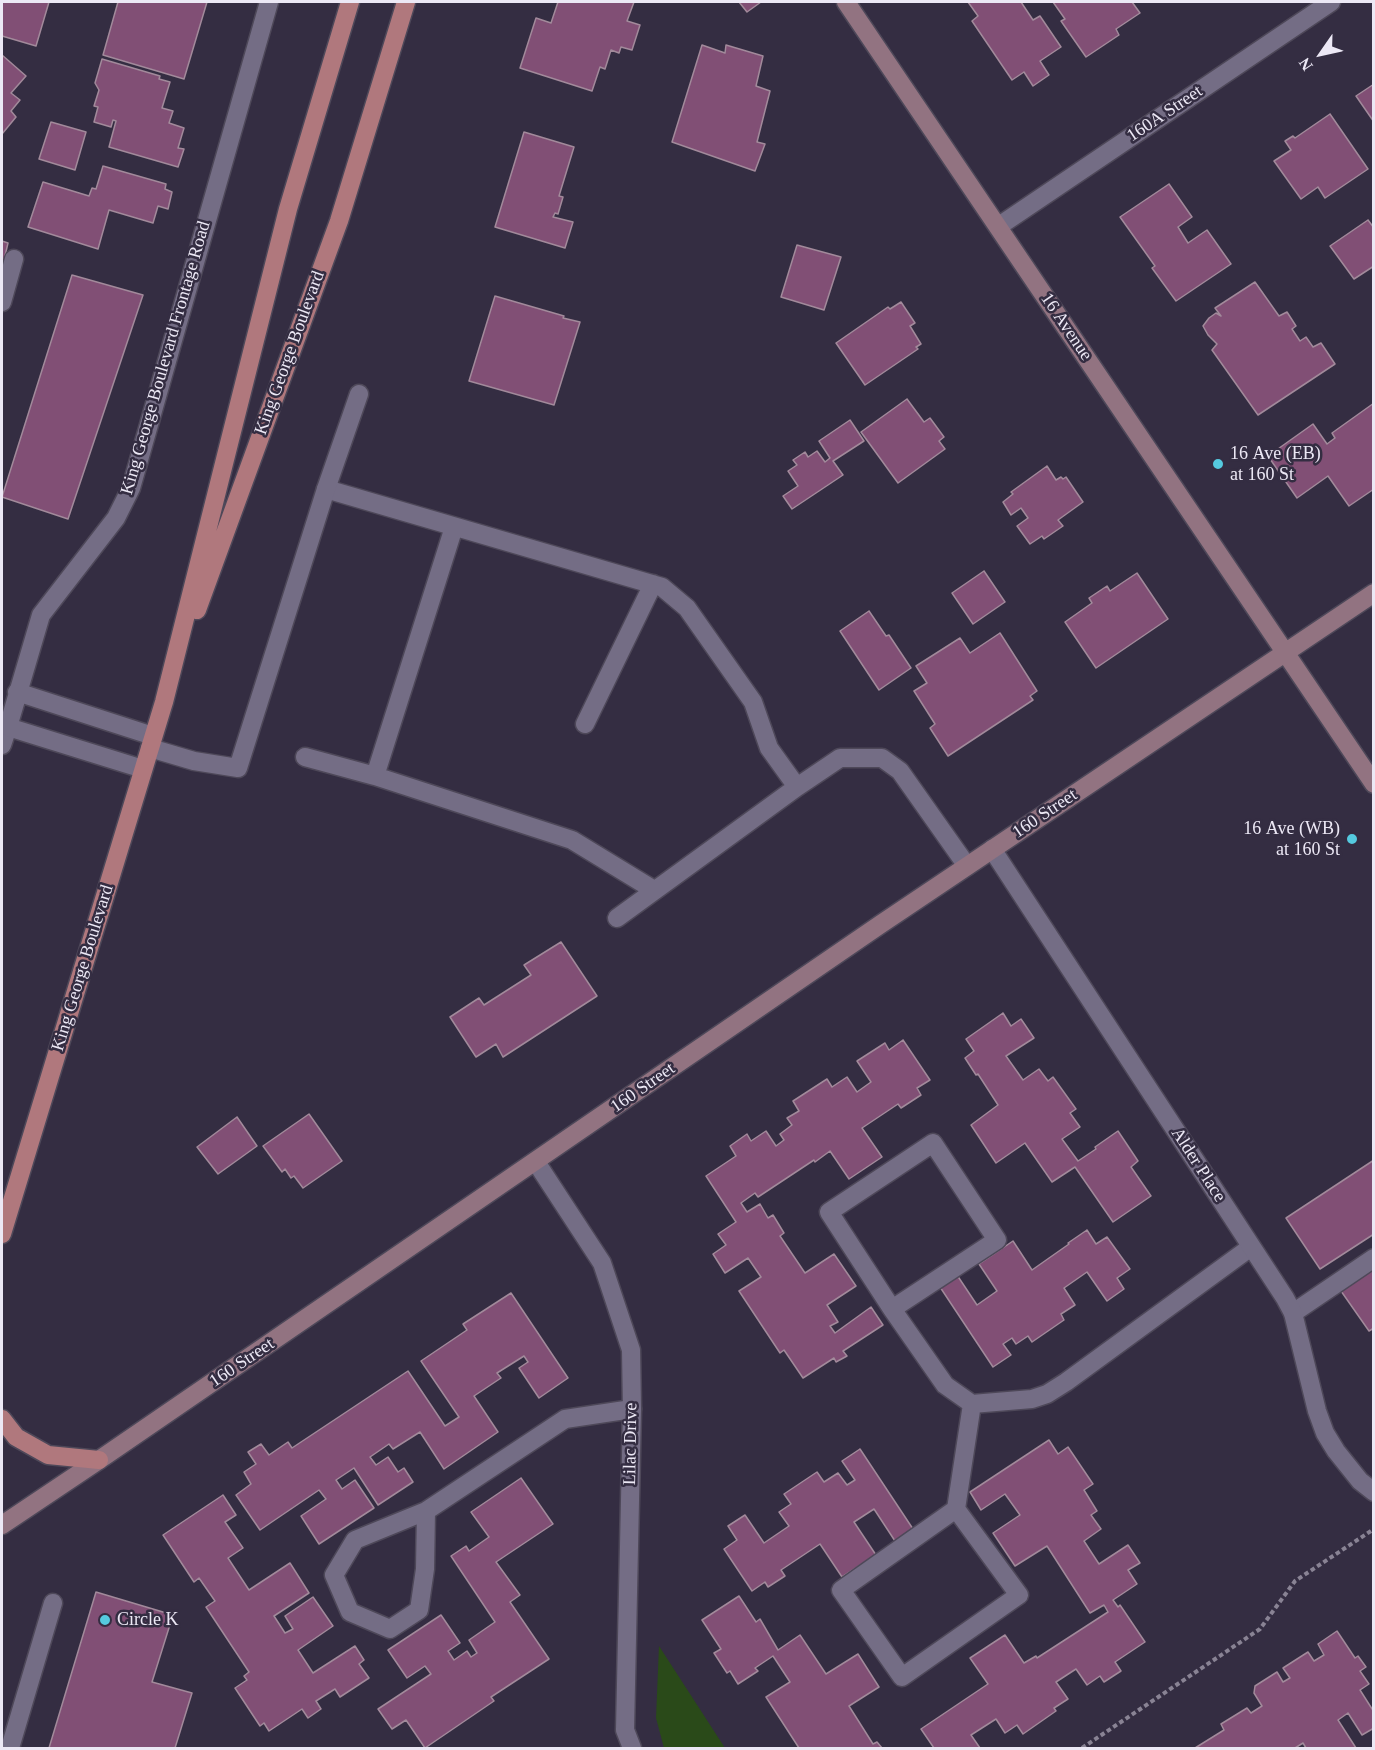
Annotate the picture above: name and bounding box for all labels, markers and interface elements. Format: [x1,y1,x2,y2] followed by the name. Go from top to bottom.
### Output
[1291,24,1351,84] north arrow
[1295,55,1316,74] text: N
[1123,81,1207,147] street label: 160A Street
[117,219,215,497] street label: King George Boulevard Frontage Road
[250,268,330,438] street label: King George Boulevard
[1035,289,1097,365] street label: 16 Avenue
[1230,443,1321,486] place label: 16 Ave (EB) at 160 St
[1211,457,1225,471] marker: 16 Ave (EB) at 160 St
[1008,785,1082,843] street label: 160 Street
[1243,818,1340,860] place label: 16 Ave (WB) at 160 St
[1345,832,1359,846] marker: 16 Ave (WB) at 160 St
[47,882,119,1054] street label: King George Boulevard
[607,1058,679,1118] street label: 160 Street
[1166,1124,1230,1206] street label: Alder Place
[205,1334,279,1392] street label: 160 Street
[619,1403,643,1485] street label: Lilac Drive
[117,1609,178,1631] place label: Circle K
[98,1613,112,1627] marker: Circle K

